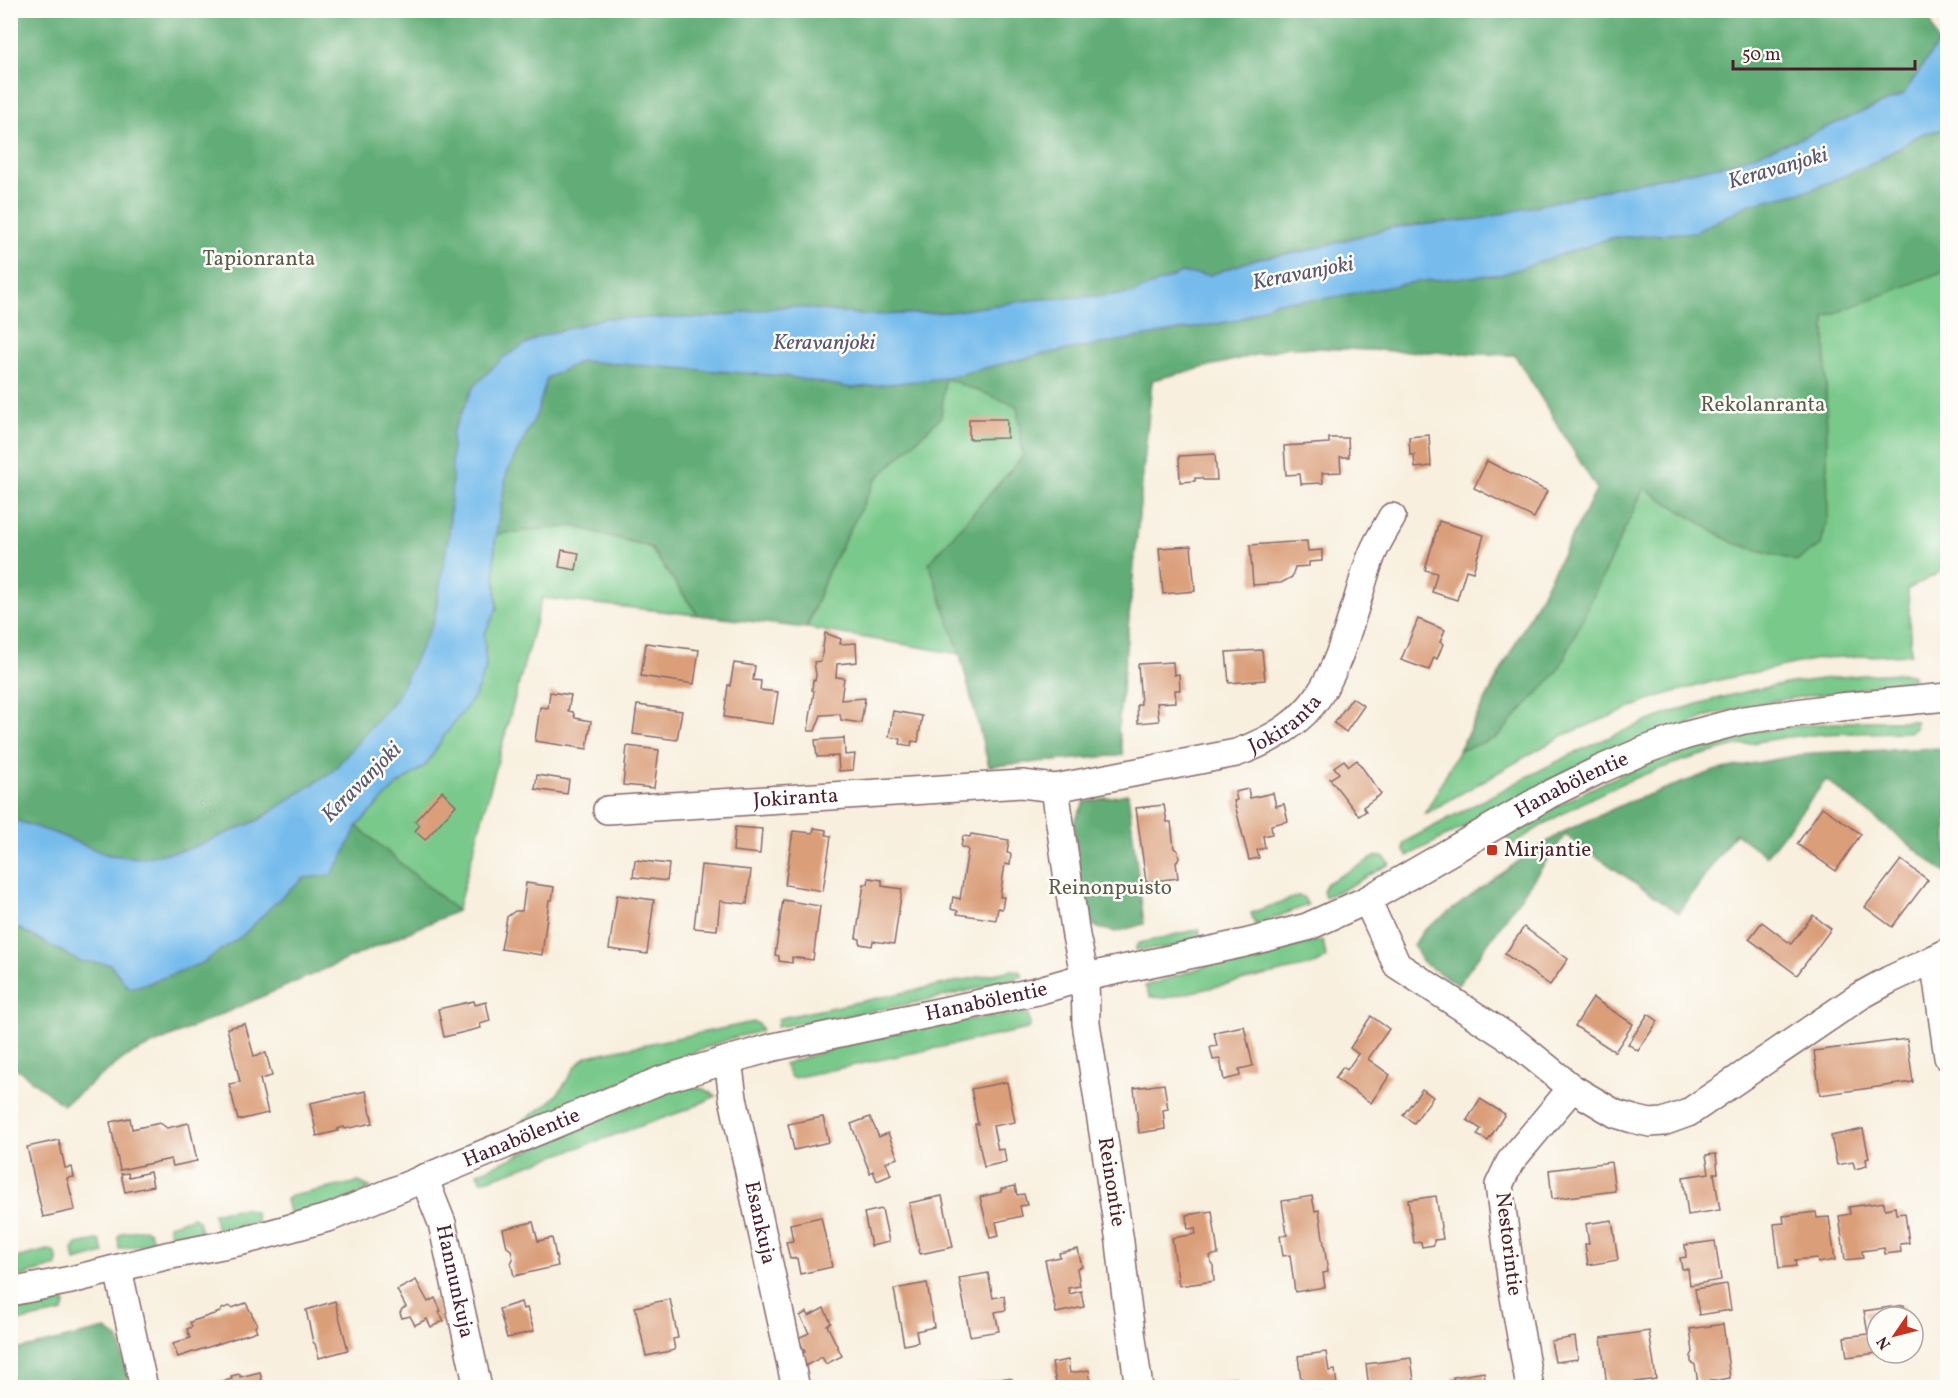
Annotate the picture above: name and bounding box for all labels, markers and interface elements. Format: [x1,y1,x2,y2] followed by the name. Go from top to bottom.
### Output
[1733,33,1914,71] scale bar
[1742,43,1781,68] text: 50 m
[1725,140,1832,198] water label: Keravanjoki
[202,245,316,274] park label: Tapionranta
[1250,249,1357,299] water label: Keravanjoki
[773,328,876,359] water label: Keravanjoki
[1701,391,1825,420] park label: Rekolanranta
[1244,689,1329,761] street label: Jokiranta
[315,735,410,830] water label: Keravanjoki
[1509,744,1633,826] street label: Hanabölentie
[752,781,839,815] street label: Jokiranta
[1504,836,1591,865] place label: Mirjantie
[1485,843,1499,857] marker: Mirjantie
[1048,874,1172,903] park label: Reinonpuisto
[923,974,1051,1029] street label: Hanabölentie
[458,1101,584,1175] street label: Hanabölentie
[1090,1135,1132,1229] street label: Reinontie
[737,1178,783,1267] street label: Esankuja
[1487,1191,1529,1297] street label: Nestorintie
[428,1222,481,1341] street label: Hannunkuja
[1865,1305,1925,1365] north arrow
[1872,1331,1897,1354] text: N

